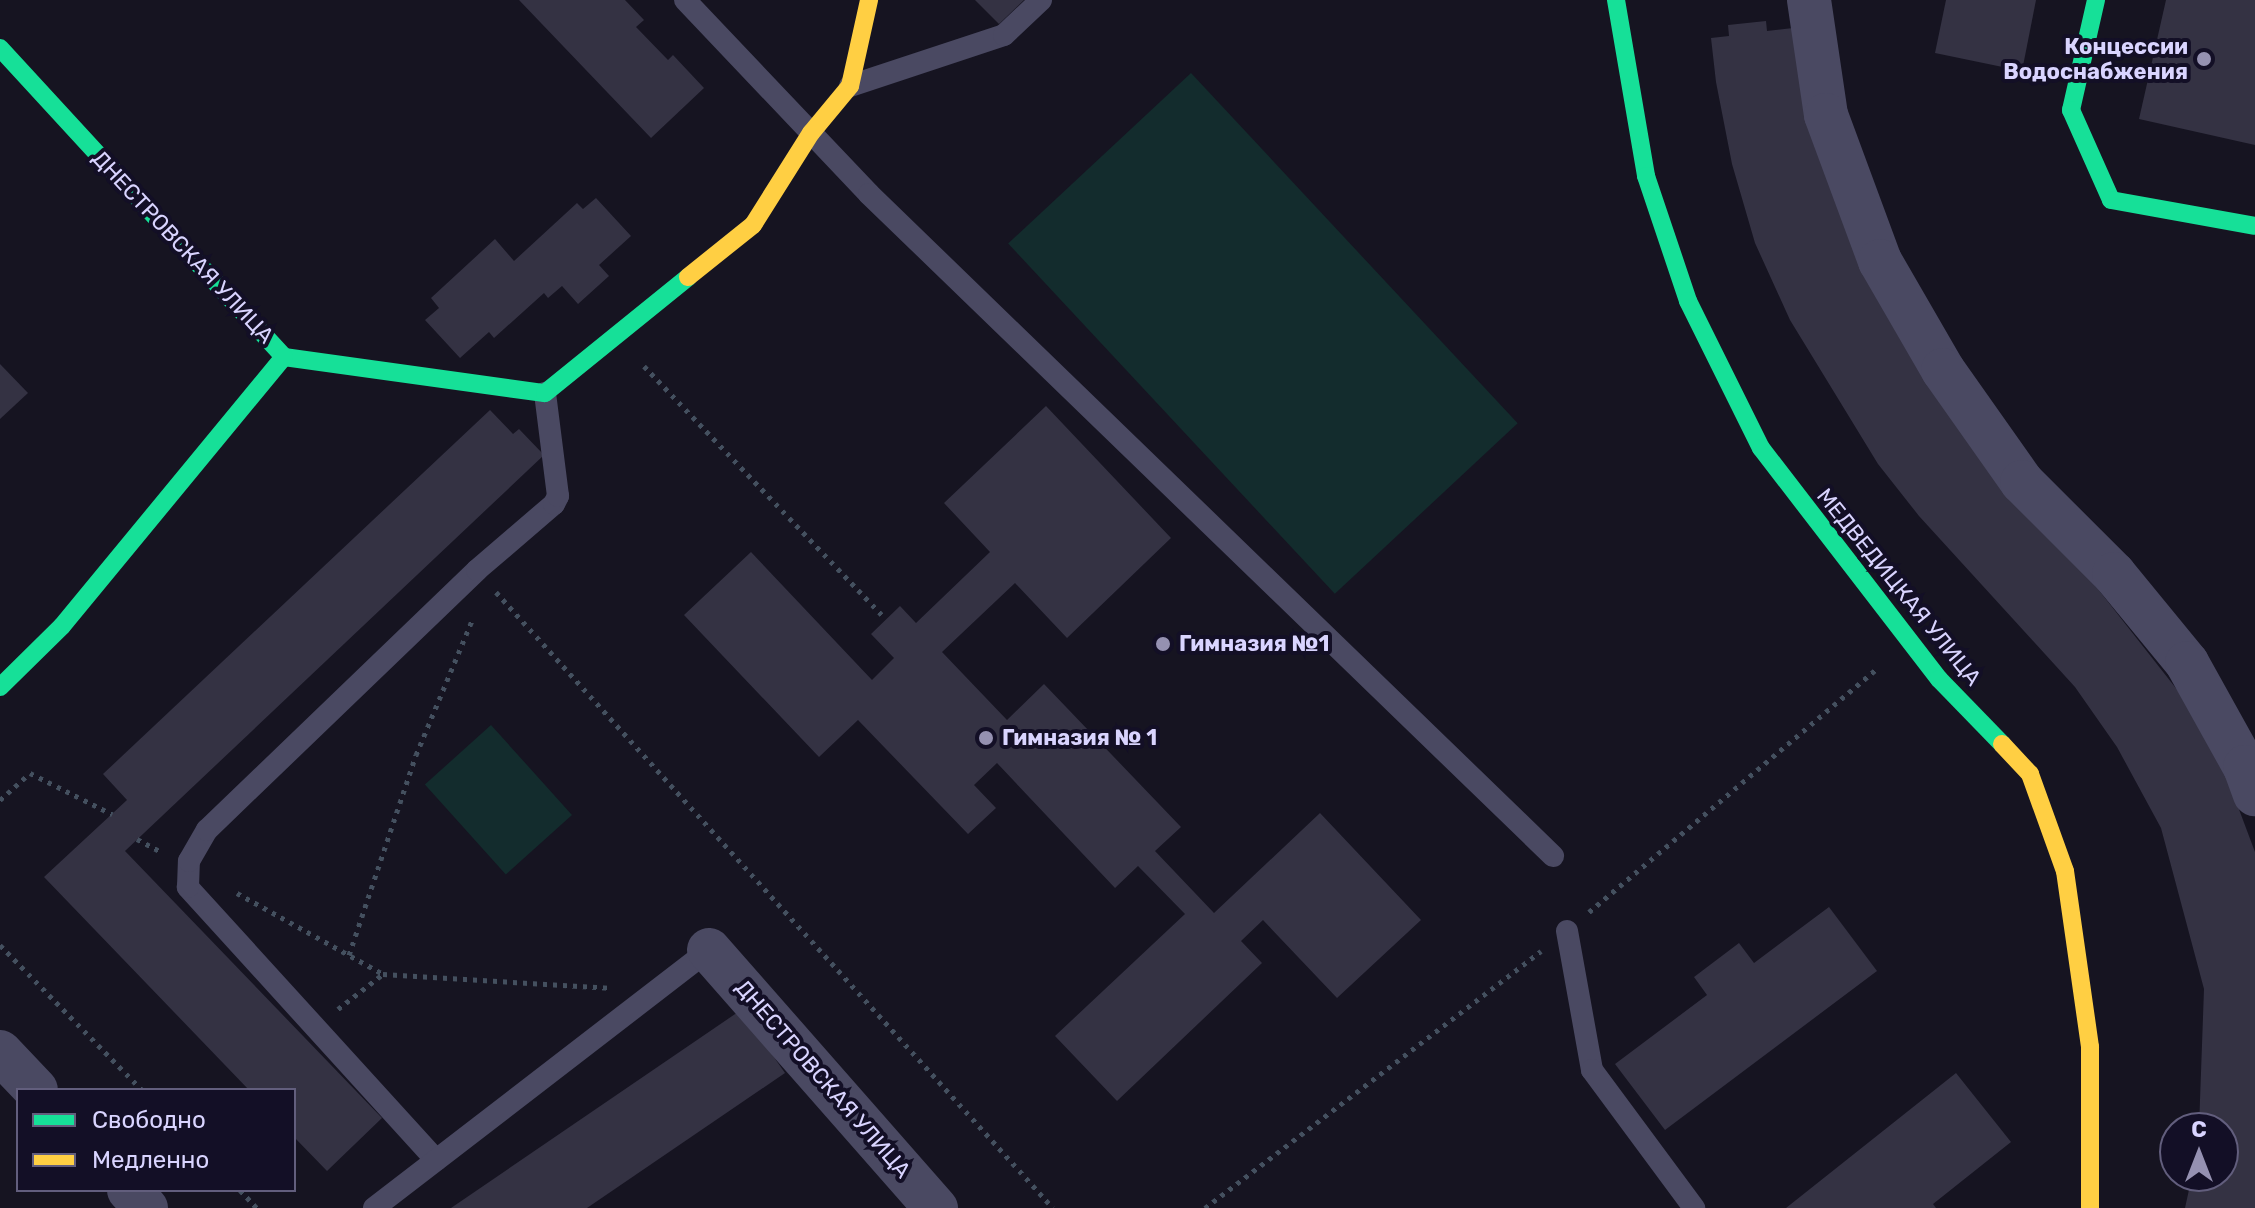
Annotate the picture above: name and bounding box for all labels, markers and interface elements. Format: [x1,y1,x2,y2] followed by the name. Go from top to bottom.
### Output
[2003,33,2188,84] place label: Концессии Водоснабжения
[2195,50,2213,68] marker: Концессии Водоснабжения
[87,145,279,349] street label: ДНЕСТРОВСКАЯ УЛИЦА
[1811,483,1987,691] street label: МЕДВЕДИЦКАЯ УЛИЦА
[1179,631,1329,657] place label: Гимназия №1
[1154,635,1172,653] marker: Гимназия №1
[1002,725,1157,751] place label: Гимназия № 1
[977,729,995,747] marker: Гимназия № 1
[730,975,916,1183] street label: ДНЕСТРОВСКАЯ УЛИЦА
[16,1088,296,1192] legend
[92,1106,206,1134] text: Свободно
[2159,1112,2239,1192] north arrow
[2191,1116,2207,1143] text: С
[92,1146,209,1174] text: Медленно

